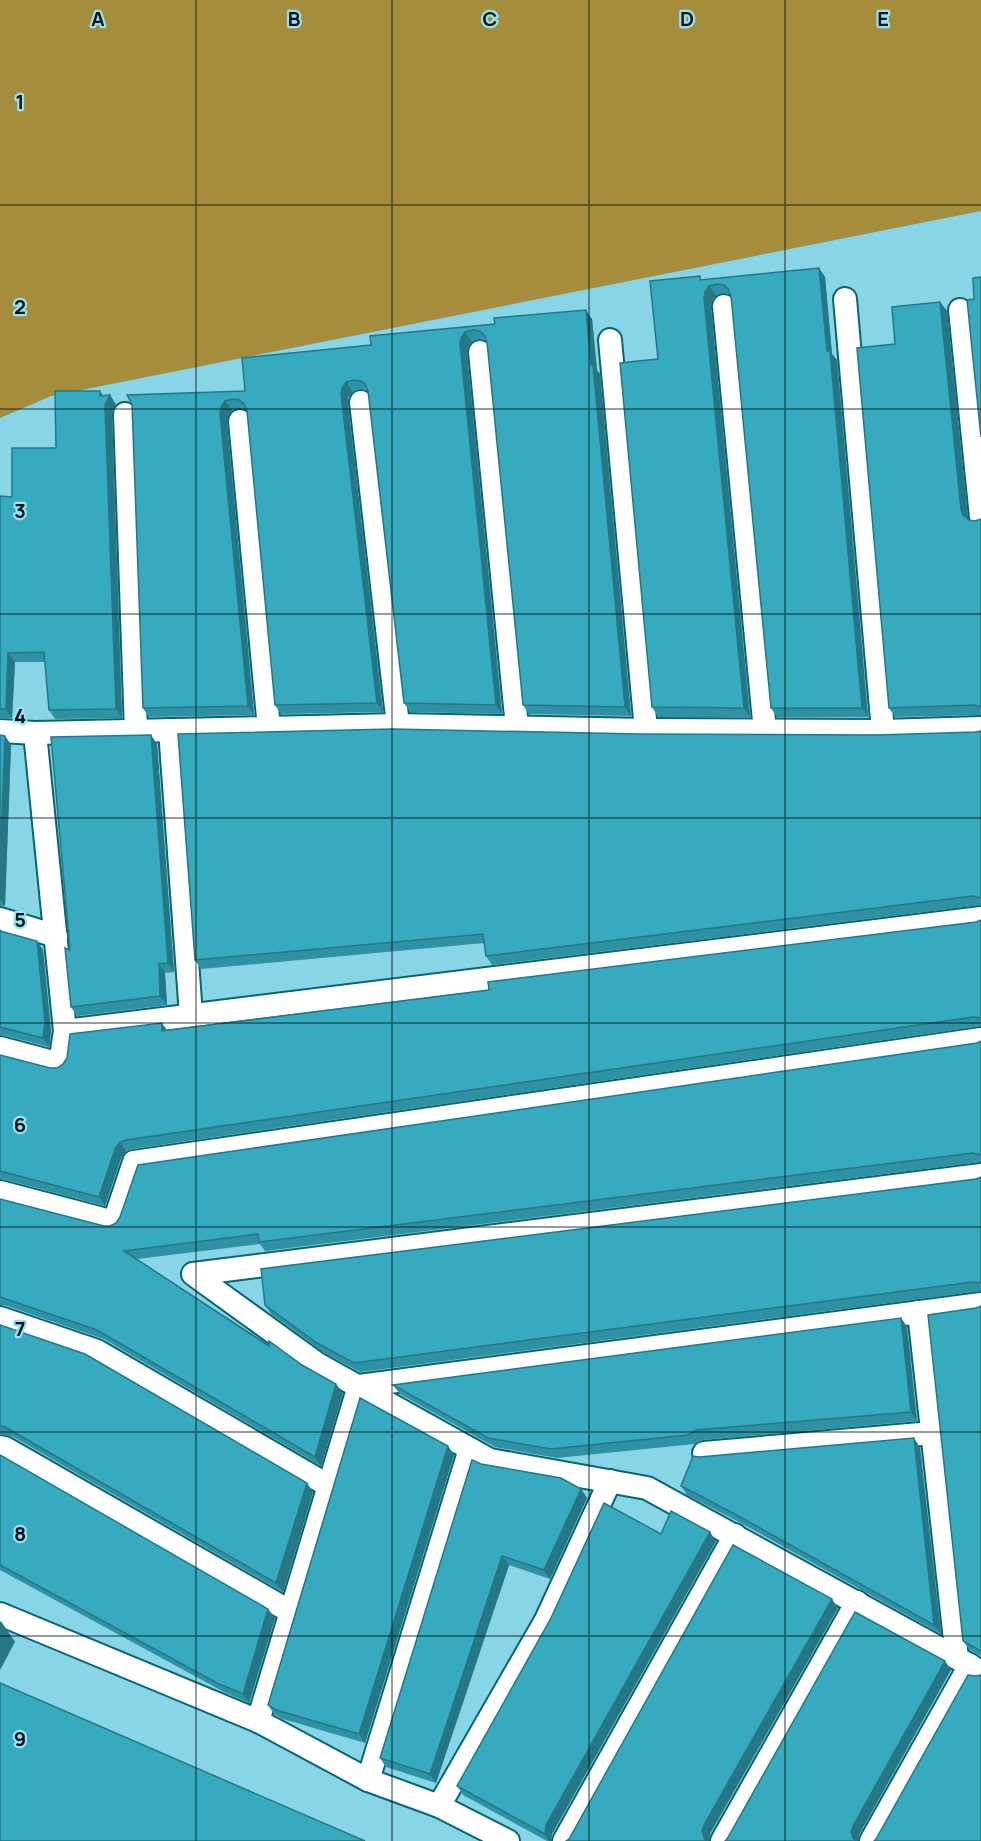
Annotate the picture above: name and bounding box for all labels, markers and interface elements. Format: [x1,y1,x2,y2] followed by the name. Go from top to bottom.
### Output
[91,5,105,32] text: A
[288,5,301,32] text: B
[483,5,497,32] text: C
[680,5,694,32] text: D
[877,5,889,32] text: E
[16,88,24,115] text: 1
[14,293,26,320] text: 2
[14,497,26,524] text: 3
[14,702,26,729] text: 4
[14,906,26,933] text: 5
[14,1111,26,1138] text: 6
[15,1315,25,1342] text: 7
[14,1520,26,1547] text: 8
[14,1725,26,1752] text: 9

